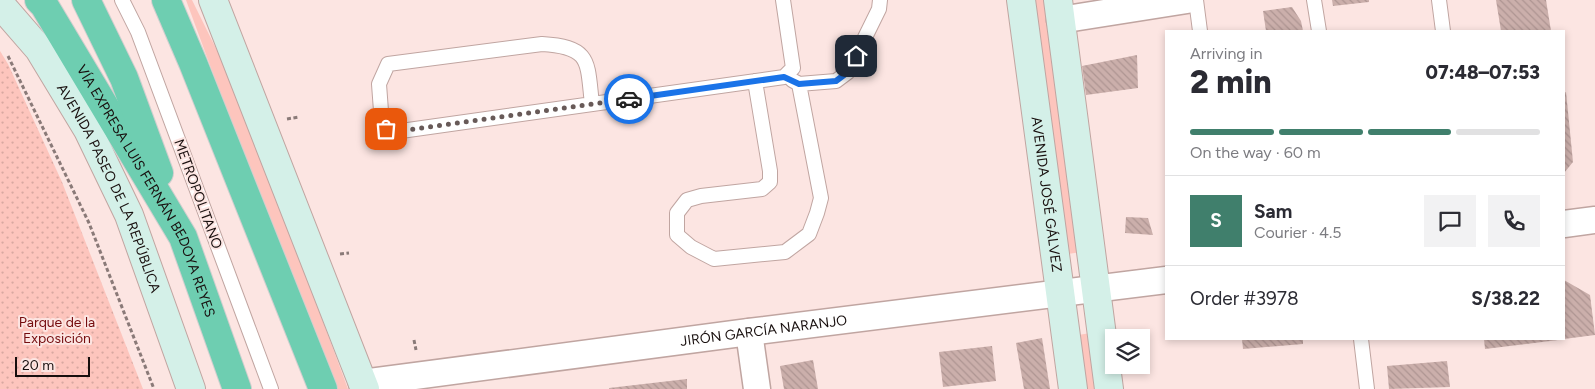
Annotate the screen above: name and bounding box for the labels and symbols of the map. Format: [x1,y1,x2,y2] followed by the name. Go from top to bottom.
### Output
[835,35,877,77] pin
[73,62,219,319] street label: VÍA EXPRESA LUIS FERNÁN BEDOYA REYES
[604,74,654,124] courier
[53,81,165,295] street label: AVENIDA PASEO DE LA REPÚBLICA
[365,108,407,150] pin
[1028,115,1066,273] street label: AVENIDA JOSÉ GÁLVEZ
[170,137,226,251] street label: METROPOLITANO
[679,311,848,349] street label: JIRÓN GARCÍA NARANJO
[19,314,95,347] park label: Parque de la Exposición
[15,354,90,377] scale bar

